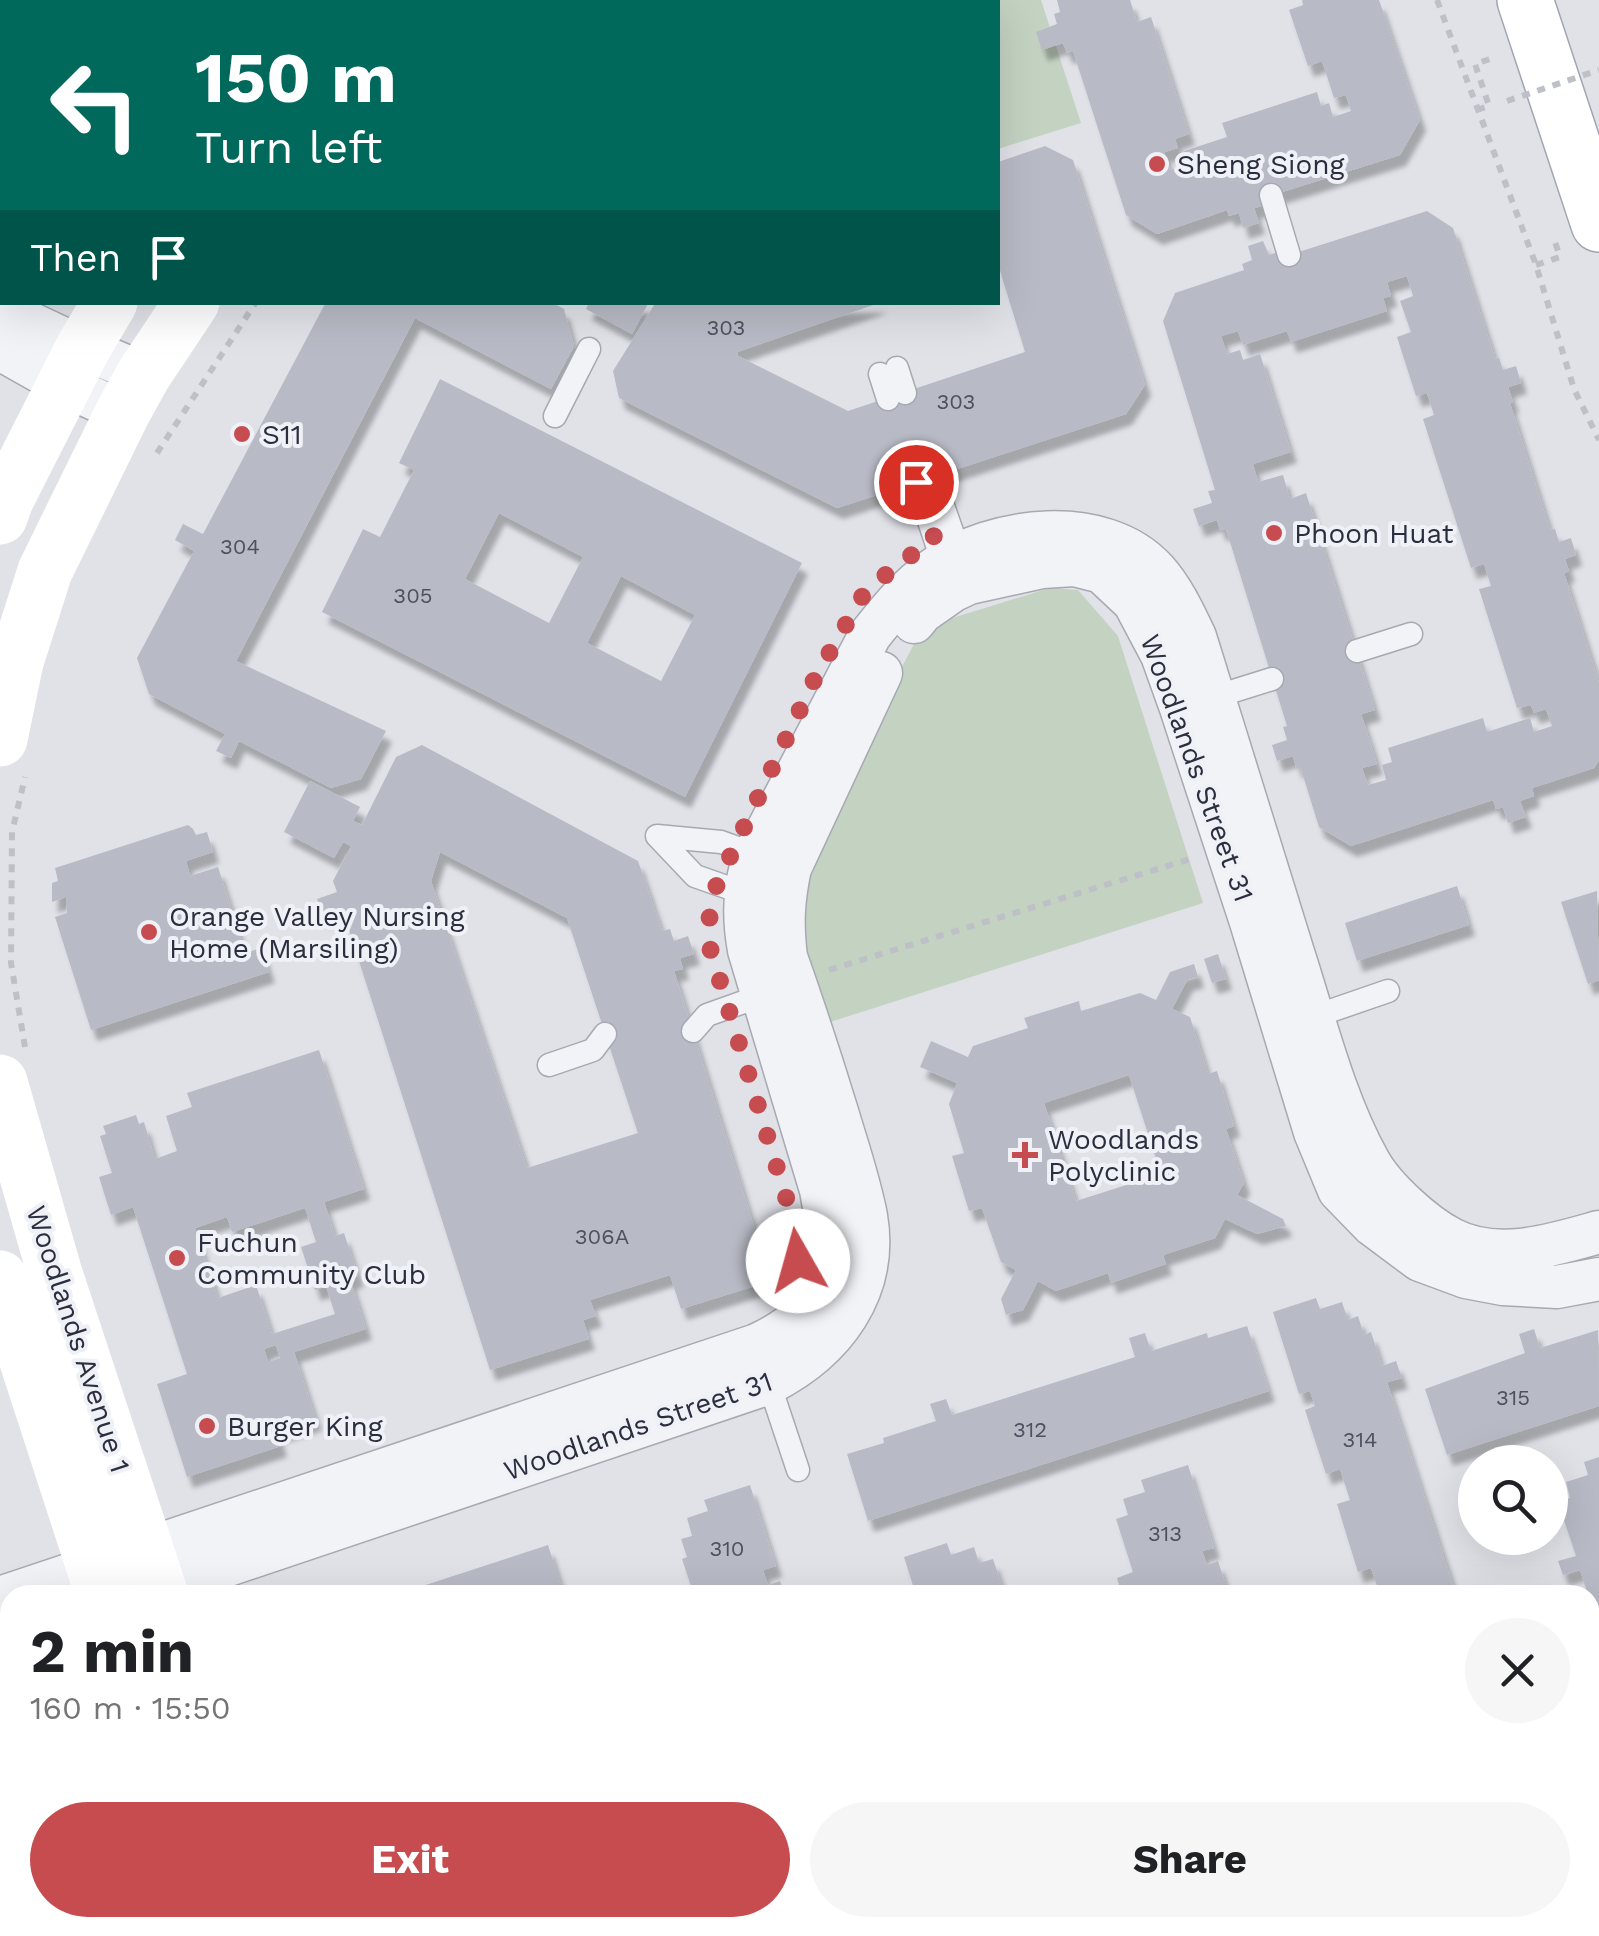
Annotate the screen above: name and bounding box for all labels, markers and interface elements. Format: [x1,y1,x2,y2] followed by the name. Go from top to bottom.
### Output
[195,37,397,119] text: 150 m
[30,40,160,170] icon: left
[195,121,382,174] text: Turn left
[1177,148,1345,181] place label: Sheng Siong
[1146,153,1168,175] marker: Sheng Siong
[141,230,196,285] icon: arrive
[30,236,121,280] text: Then
[707,315,745,340] house number: 303
[937,389,975,414] house number: 303
[262,418,302,451] place label: S11
[231,423,253,445] marker: S11
[874,440,959,525] pin
[889,455,944,510] icon: arrive
[1294,517,1454,550] place label: Phoon Huat
[1263,522,1285,544] marker: Phoon Huat
[220,534,260,559] house number: 304
[393,583,433,608] house number: 305
[1133,630,1261,906] street label: Woodlands Street 31
[169,900,465,965] place label: Orange Valley Nursing Home (Marsiling)
[138,921,160,943] marker: Orange Valley Nursing Home (Marsiling)
[1048,1123,1199,1188] place label: Woodlands Polyclinic
[1012,1142,1038,1168] marker: Woodlands Polyclinic
[19,1201,137,1477] street label: Woodlands Avenue 1
[746,1209,850,1313] position arrow
[575,1224,629,1249] house number: 306A
[197,1226,426,1291] place label: Fuchun Community Club
[166,1247,188,1269] marker: Fuchun Community Club
[499,1365,777,1487] street label: Woodlands Street 31
[1496,1385,1530,1410] house number: 315
[227,1410,383,1443] place label: Burger King
[196,1415,218,1437] marker: Burger King
[1013,1417,1047,1442] house number: 312
[1343,1427,1377,1452] house number: 314
[1458,1445,1568,1555] map controls
[1458,1445,1568,1555] button: search
[1148,1521,1182,1546] house number: 313
[709,1536,745,1561] house number: 310
[30,1616,194,1687] text: 2 min
[1465,1618,1570,1723] button: close
[30,1689,231,1727] text: 160 m · 15:50
[30,1802,790,1917] button: Exit
[810,1802,1570,1917] button: Share

